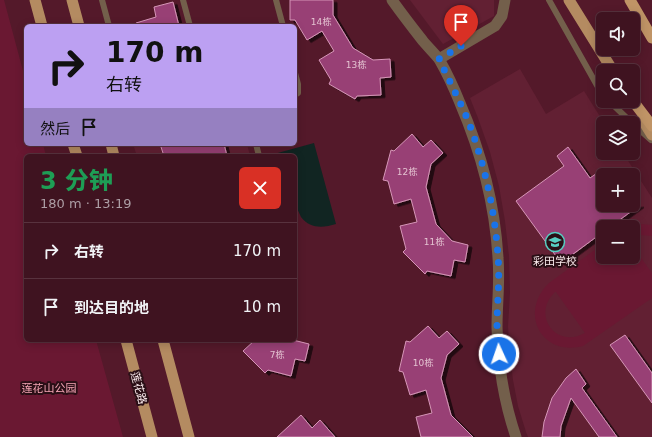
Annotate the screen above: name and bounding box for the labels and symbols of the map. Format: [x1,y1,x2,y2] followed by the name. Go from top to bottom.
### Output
[444,5,478,46] pin
[311,16,331,27] house number: 14栋
[346,59,366,70] house number: 13栋
[397,166,417,177] house number: 12栋
[544,231,566,253] school or university icon: 彩田学校
[424,236,444,247] house number: 11栋
[533,255,577,268] place label: 彩田学校
[478,333,520,375] position arrow
[270,349,284,360] house number: 7栋
[413,357,433,368] house number: 10栋
[128,371,149,406] street label: 莲花路
[22,382,77,395] park label: 莲花山公园

